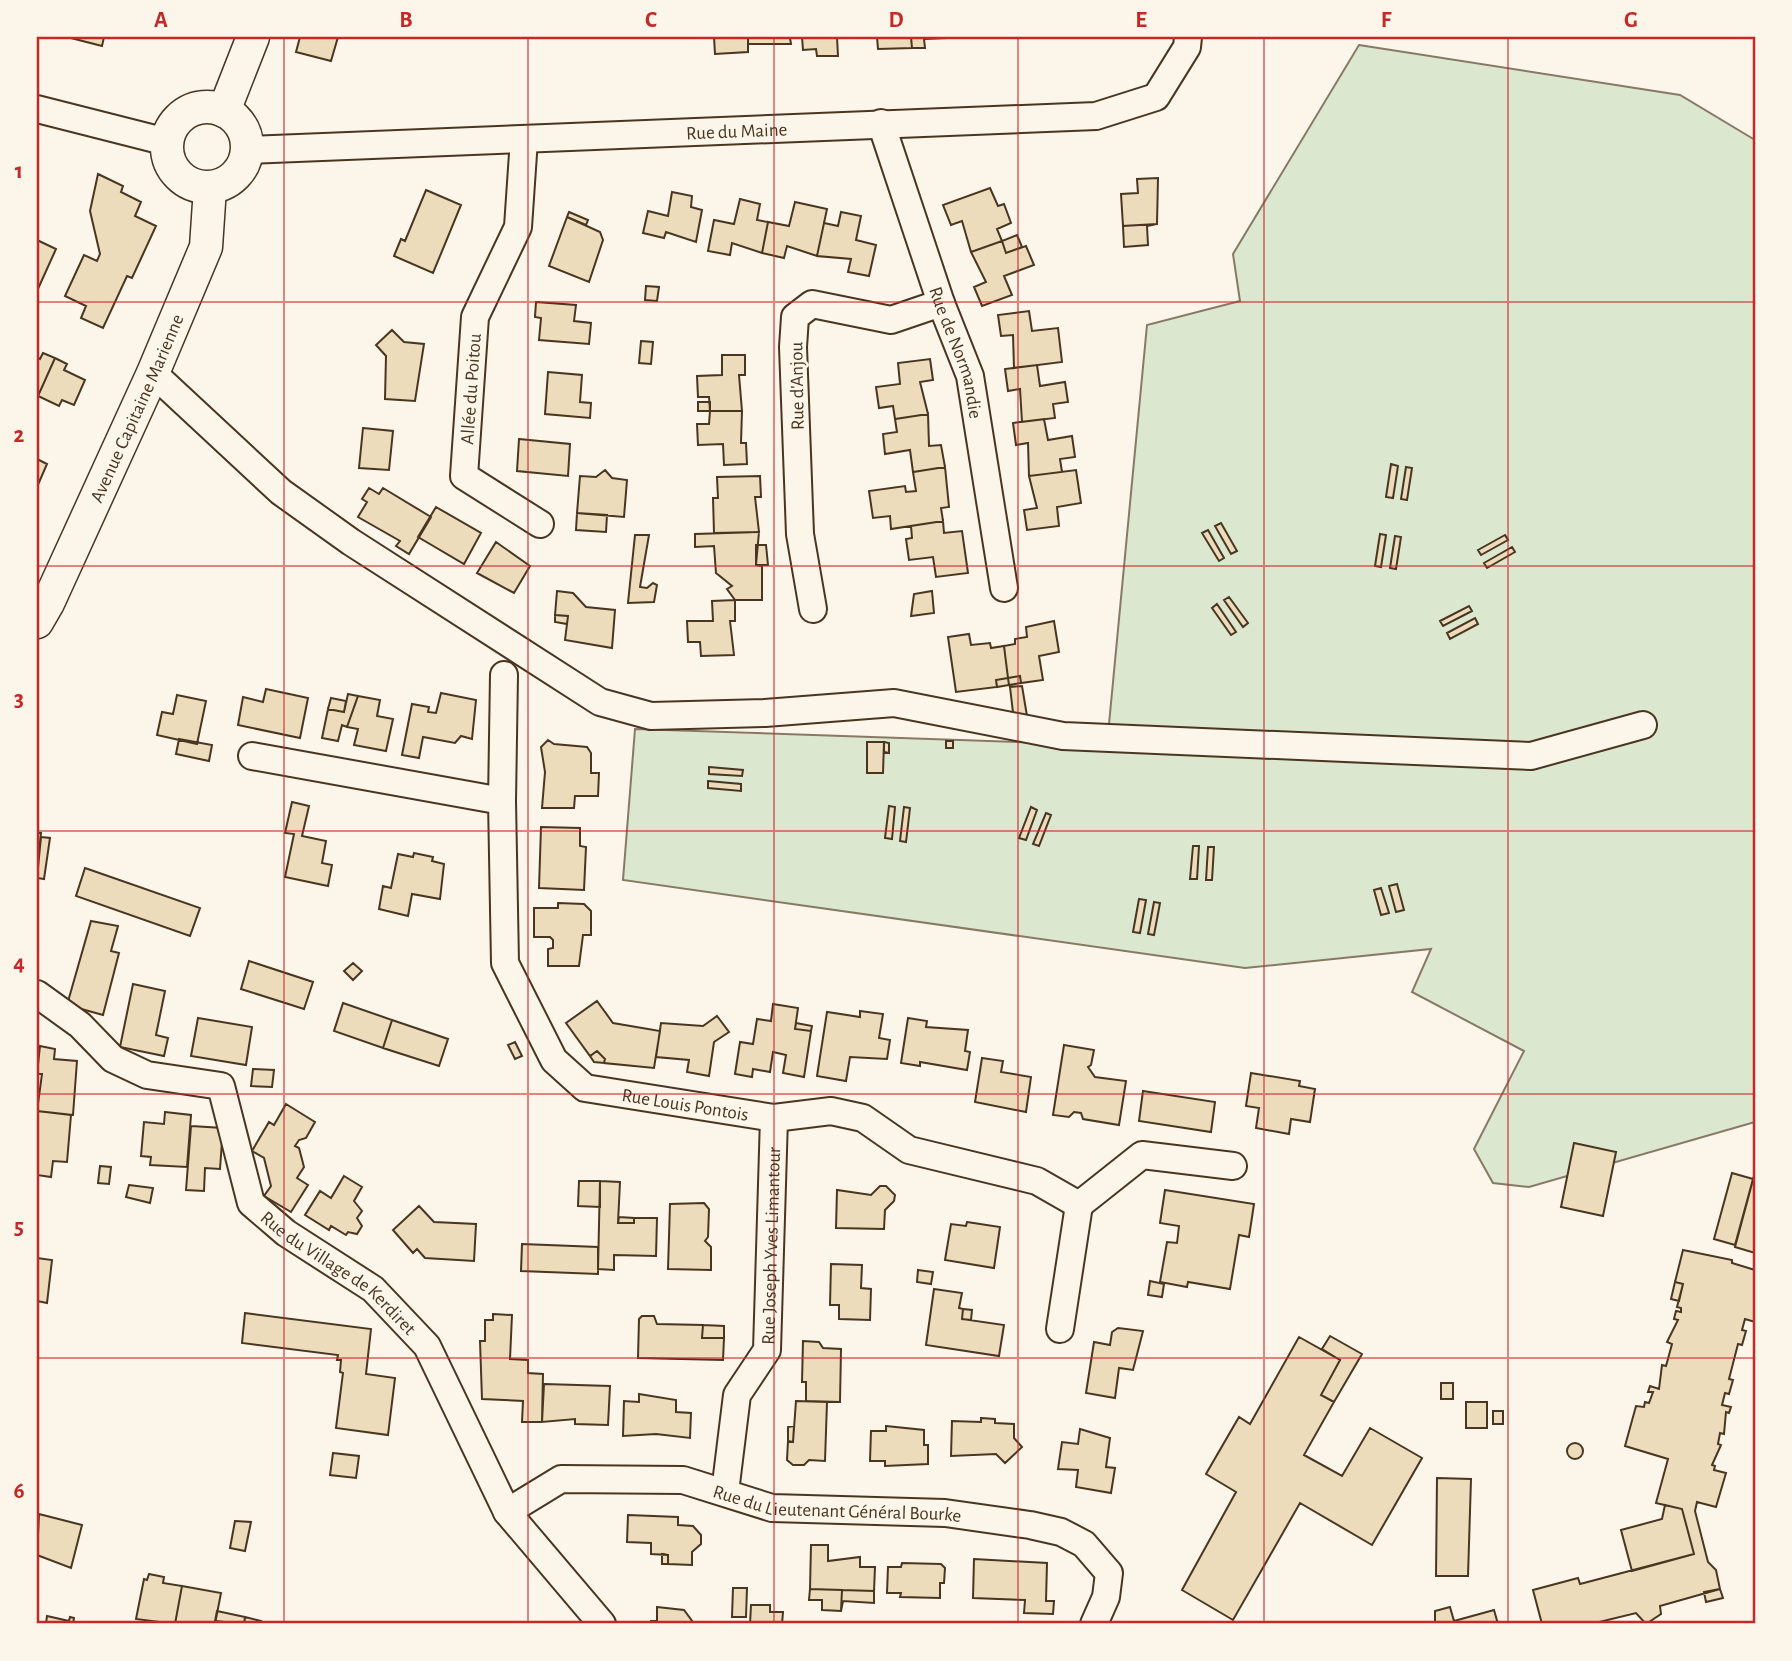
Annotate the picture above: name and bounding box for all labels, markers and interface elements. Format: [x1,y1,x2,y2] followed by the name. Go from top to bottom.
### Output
[154,9,168,32] text: A
[399,9,413,32] text: B
[645,9,657,32] text: C
[888,9,904,32] text: D
[1135,9,1147,32] text: E
[1381,9,1392,32] text: F
[1624,9,1638,32] text: G
[686,120,788,143] street label: Rue du Maine
[15,160,23,183] text: 1
[925,284,985,420] street label: Rue de Normandie
[87,312,188,506] street label: Avenue Capitaine Marienne
[458,333,485,445] street label: Allée du Poitou
[787,341,808,430] street label: Rue d'Anjou
[14,424,25,447] text: 2
[14,688,24,711] text: 3
[13,952,25,975] text: 4
[620,1086,750,1125] street label: Rue Louis Pontois
[759,1147,784,1345] street label: Rue Joseph Yves Limantour
[257,1208,419,1339] street label: Rue du Village de Kerdiret
[14,1216,24,1239] text: 5
[13,1480,25,1503] text: 6
[711,1482,963,1526] street label: Rue du Lieutenant Général Bourke

